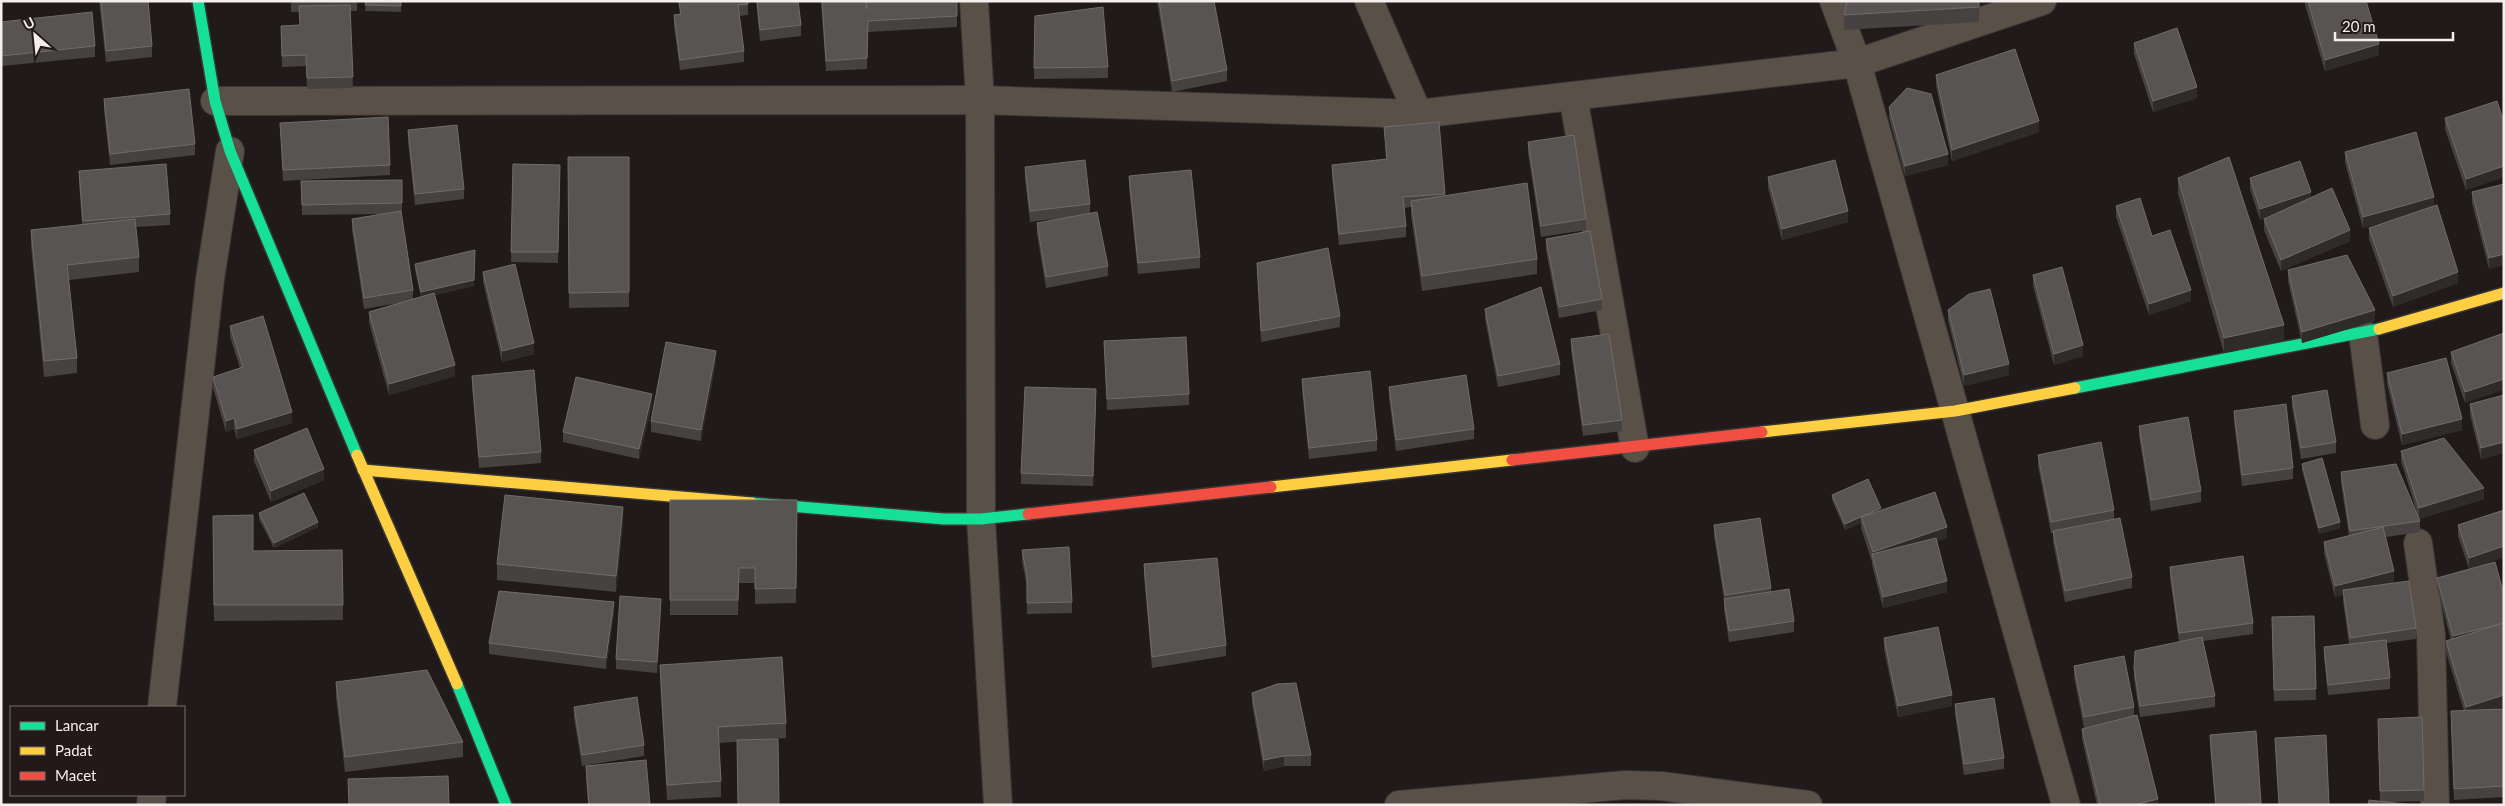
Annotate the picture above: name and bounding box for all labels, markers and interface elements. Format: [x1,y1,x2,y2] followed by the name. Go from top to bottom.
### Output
[10,10,60,60] north arrow
[2335,10,2452,42] scale bar
[20,13,37,33] text: U
[2342,17,2376,35] text: 20 m
[10,706,185,796] legend
[55,716,99,734] text: Lancar
[55,741,93,759] text: Padat
[55,766,97,784] text: Macet

